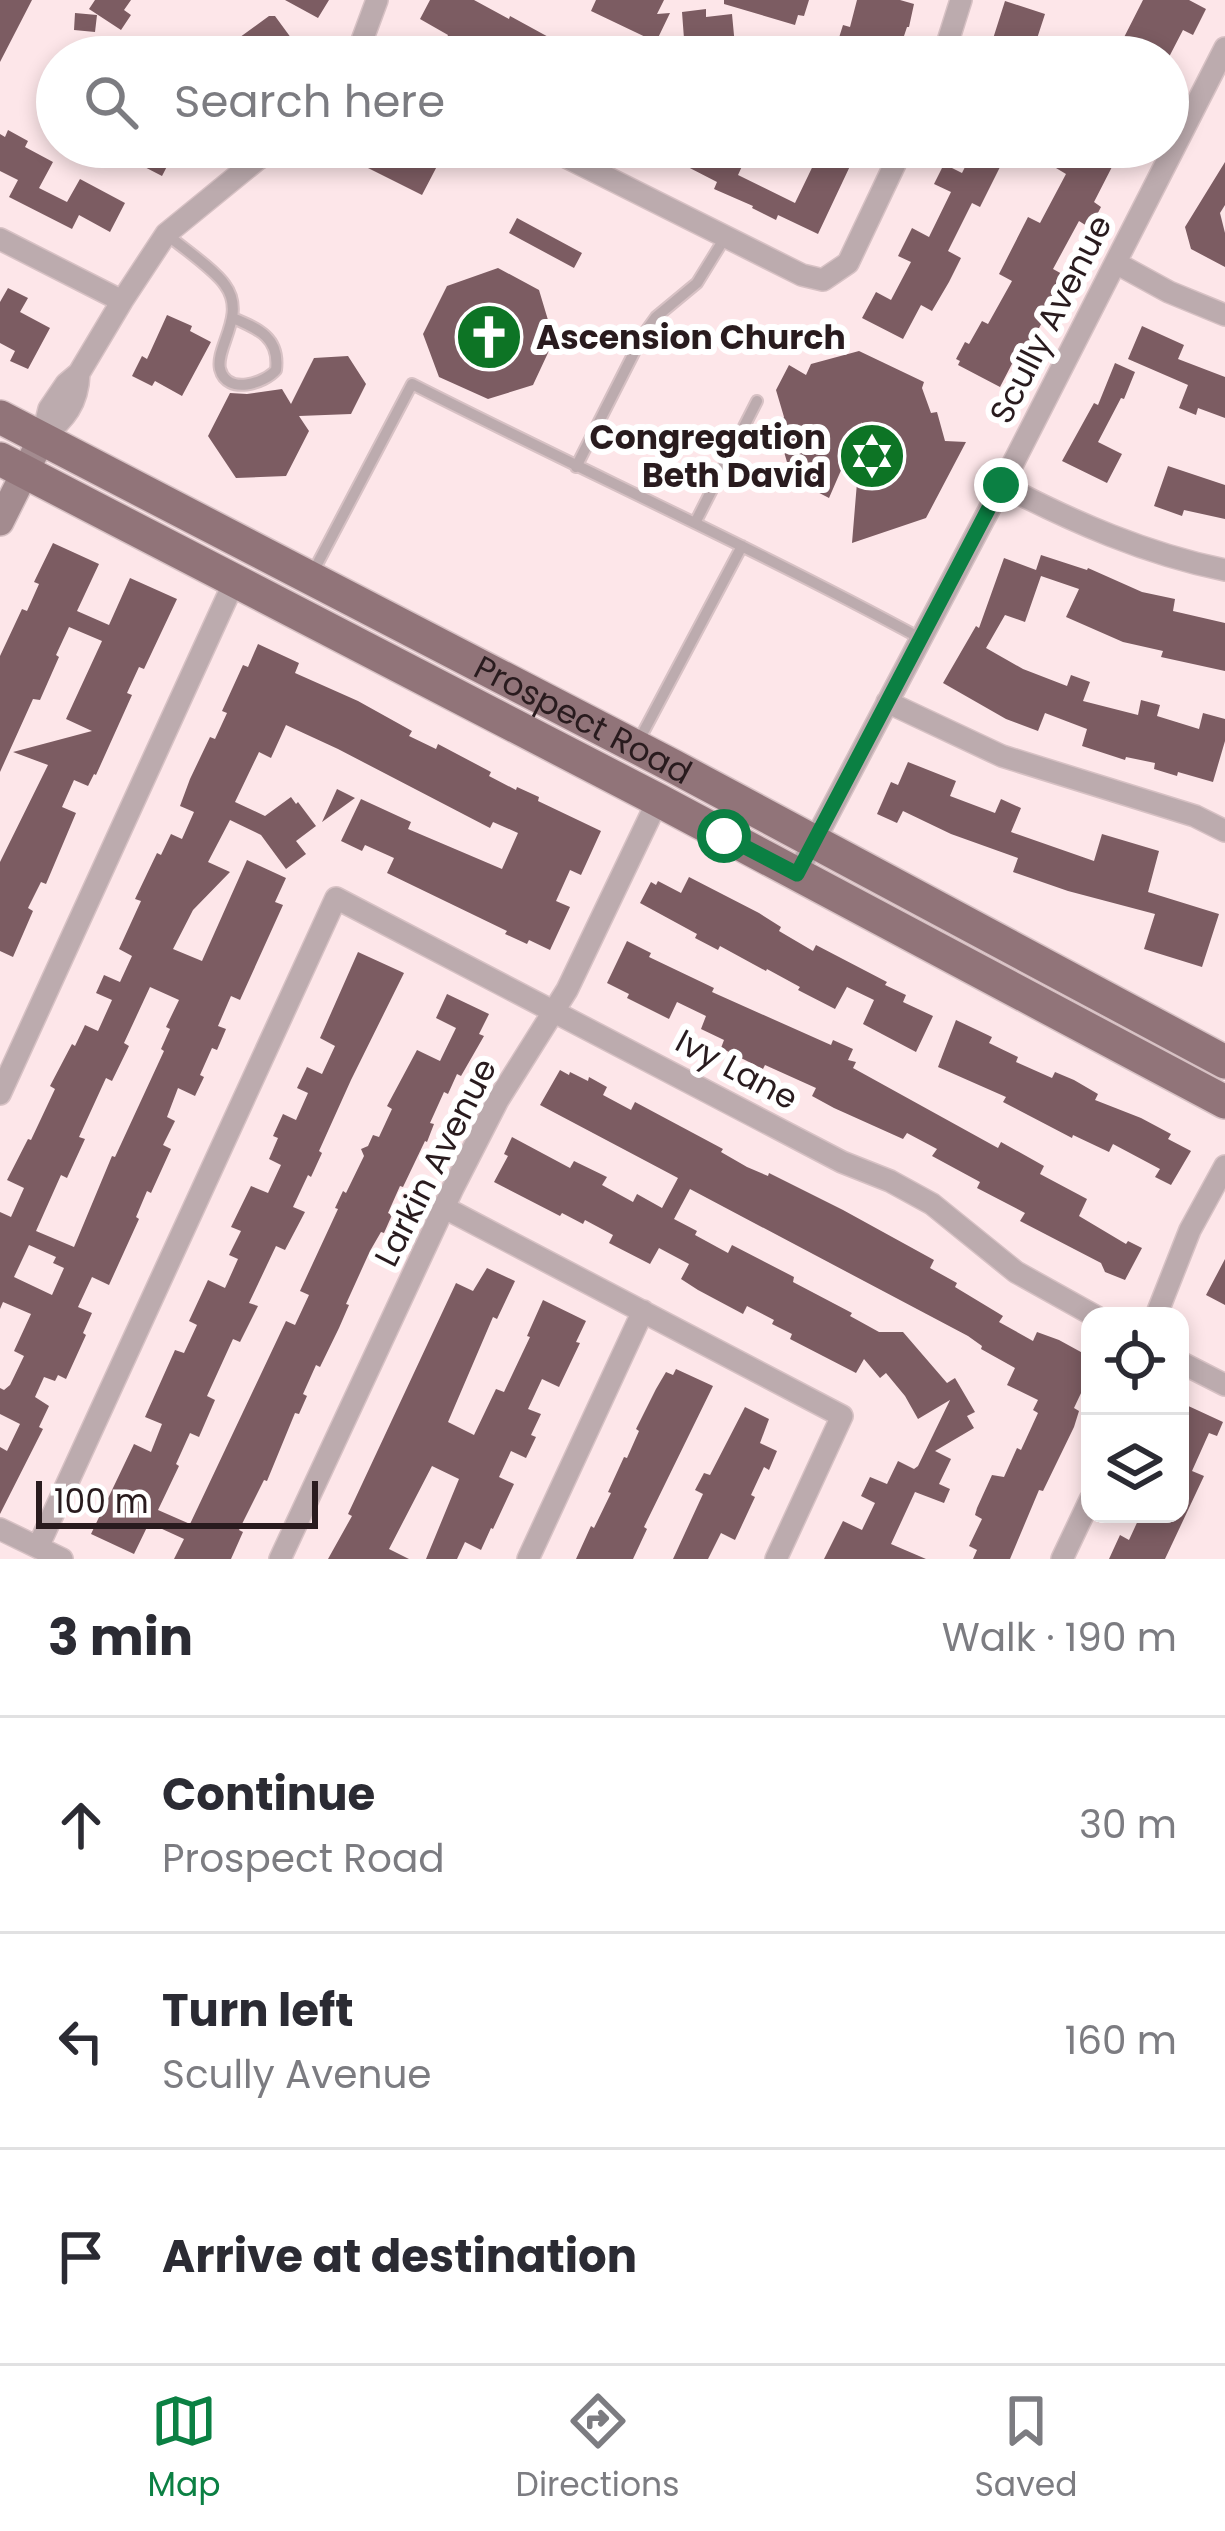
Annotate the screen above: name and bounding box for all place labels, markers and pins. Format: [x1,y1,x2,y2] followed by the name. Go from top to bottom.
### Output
[454,302,524,372] church icon: Ascension Church
[536,314,846,361] place label: Ascension Church
[590,414,826,499] place label: Congregation Beth David
[837,421,907,491] synagogue icon: Congregation Beth David

